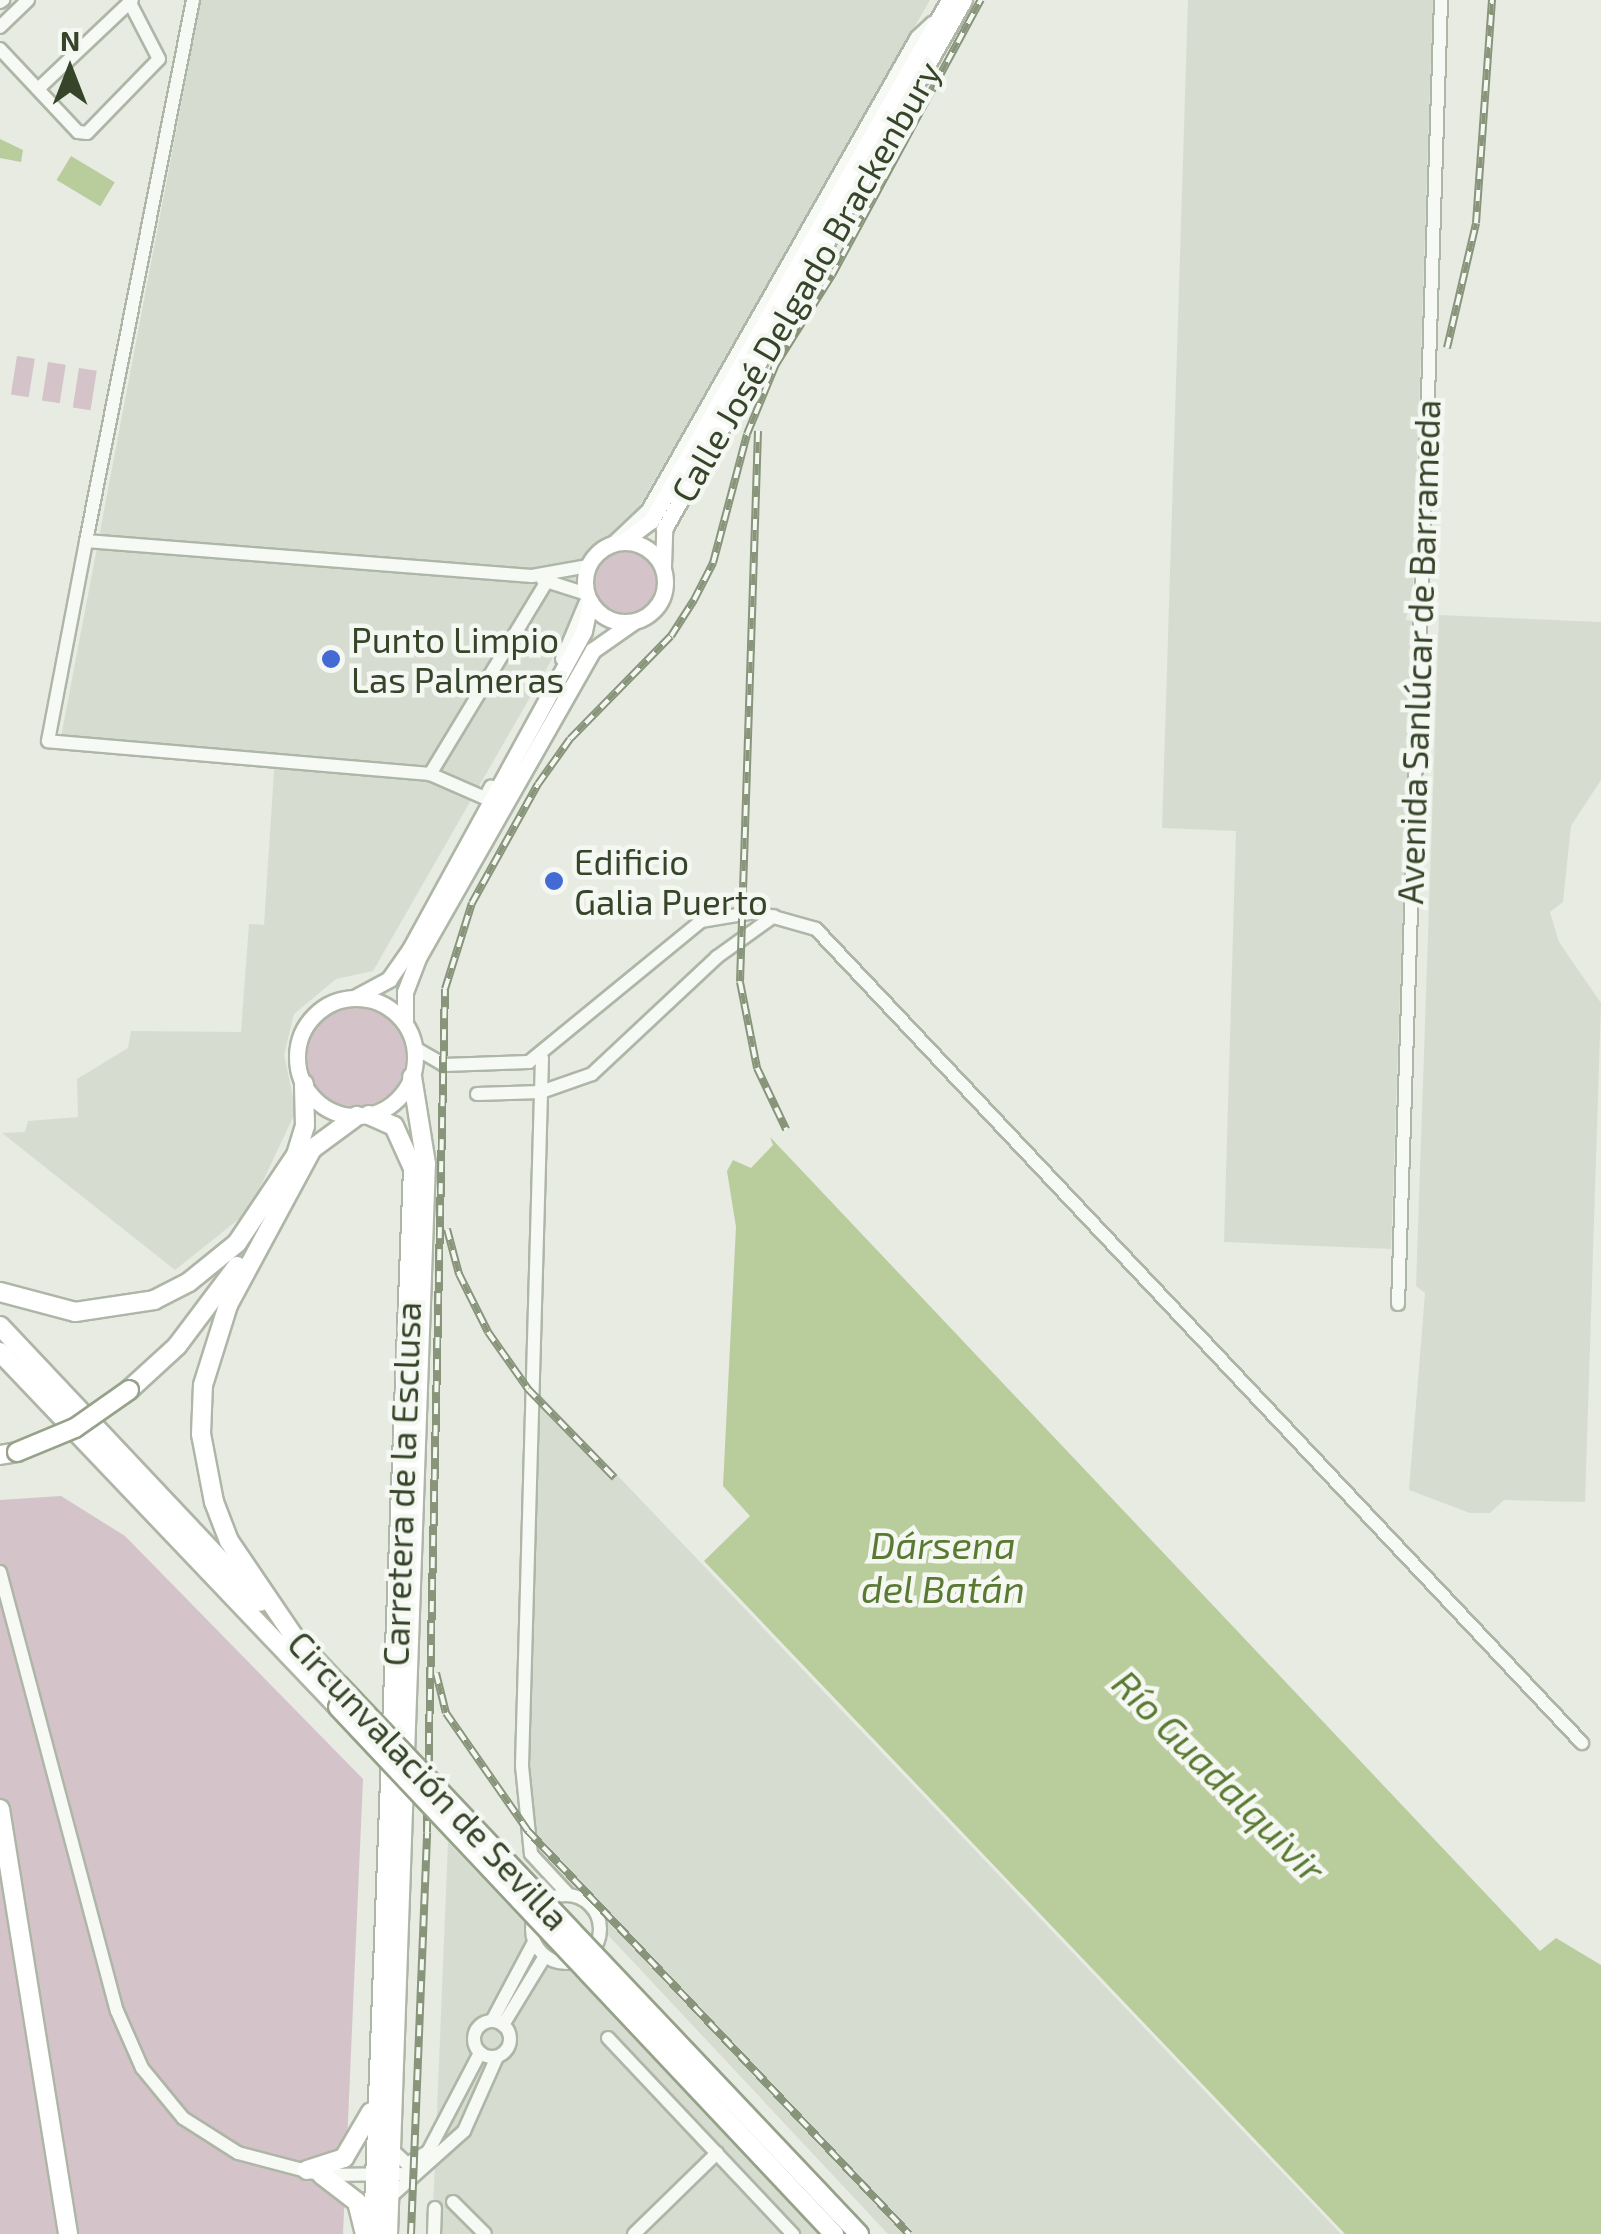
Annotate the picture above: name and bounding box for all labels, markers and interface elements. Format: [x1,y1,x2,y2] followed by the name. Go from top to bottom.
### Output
[20,20,120,120] north arrow
[60,23,80,57] text: N
[661,53,949,509] street label: Calle José Delgado Brackenbury
[1388,399,1448,905] street label: Avenida Sanlúcar de Barrameda
[351,618,564,700] place label: Punto Limpio Las Palmeras
[320,648,342,670] marker: Punto Limpio Las Palmeras
[574,840,768,922] place label: Edificio Galia Puerto
[543,870,565,892] marker: Edificio Galia Puerto
[374,1301,428,1667] street label: Carretera de la Esclusa
[860,1522,1026,1612] water label: Dársena del Batán
[280,1622,578,1938] street label: Circunvalación de Sevilla
[1103,1660,1335,1892] water label: Río Guadalquivir

